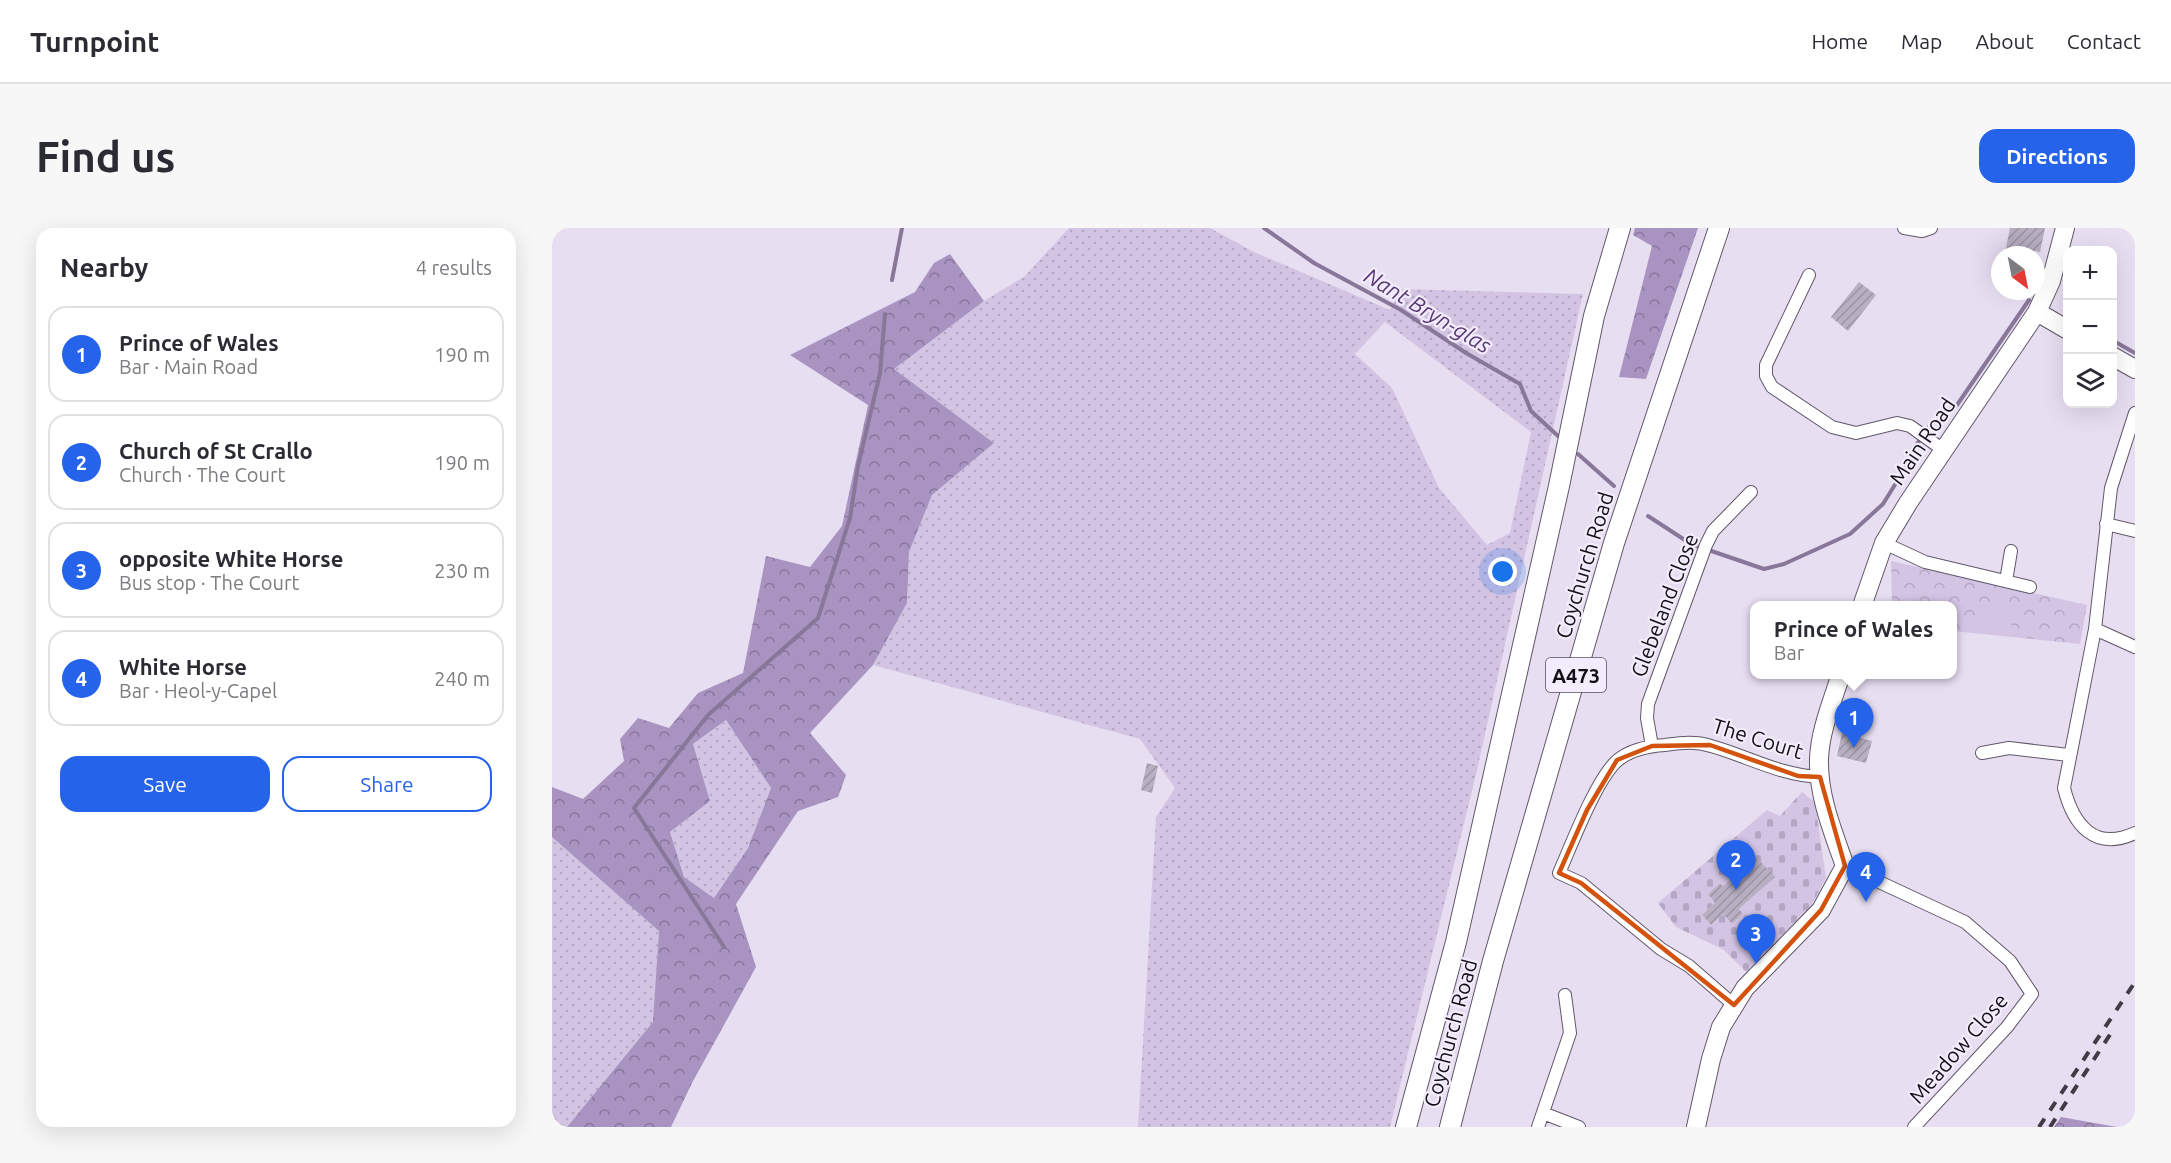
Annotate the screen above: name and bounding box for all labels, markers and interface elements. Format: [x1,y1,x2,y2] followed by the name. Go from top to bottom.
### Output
[30,26,159,57] text: Turnpoint
[1811,29,1868,53] text: Home
[1901,29,1942,53] text: Map
[1975,29,2034,53] text: About
[2067,29,2141,53] text: Contact
[1979,129,2135,183] button: Directions
[36,133,175,180] text: Find us
[1991,246,2045,300] north arrow
[2063,246,2117,408] map controls
[2063,246,2117,300] button: +
[60,253,148,282] text: Nearby
[416,256,492,279] text: 4 results
[1360,262,1496,358] water label: Nant Bryn-glas
[2063,300,2117,354] button: −
[119,330,279,355] text: Prince of Wales
[76,343,87,366] text: 1
[434,343,490,366] text: 190 m
[2063,354,2117,408] button: layers
[119,355,258,378] text: Bar · Main Road
[1884,393,1960,489] street label: Main Road
[119,438,313,463] text: Church of St Crallo
[76,451,87,474] text: 2
[434,451,490,474] text: 190 m
[119,463,285,486] text: Church · The Court
[1550,489,1618,641] street label: Coychurch Road
[1626,530,1702,680] street label: Glebeland Close
[119,546,343,571] text: opposite White Horse
[1488,557,1517,586] your location
[76,559,87,582] text: 3
[434,559,490,582] text: 230 m
[119,571,299,594] text: Bus stop · The Court
[1750,601,1957,679] popup
[1774,616,1933,641] text: Prince of Wales
[1774,641,1804,664] text: Bar
[119,654,247,679] text: White Horse
[1546,658,1606,692] road number: A473
[76,667,87,690] text: 4
[434,667,490,690] text: 240 m
[119,679,277,702] text: Bar · Heol-y-Capel
[1834,698,1874,748] pin: 1
[1710,713,1806,763] street label: The Court
[60,756,270,812] button: Save
[282,756,492,812] button: Share
[1716,840,1756,890] pin: 2
[1846,852,1886,902] pin: 4
[1736,914,1776,964] pin: 3
[1419,957,1481,1109] street label: Coychurch Road
[1904,988,2012,1108] street label: Meadow Close

